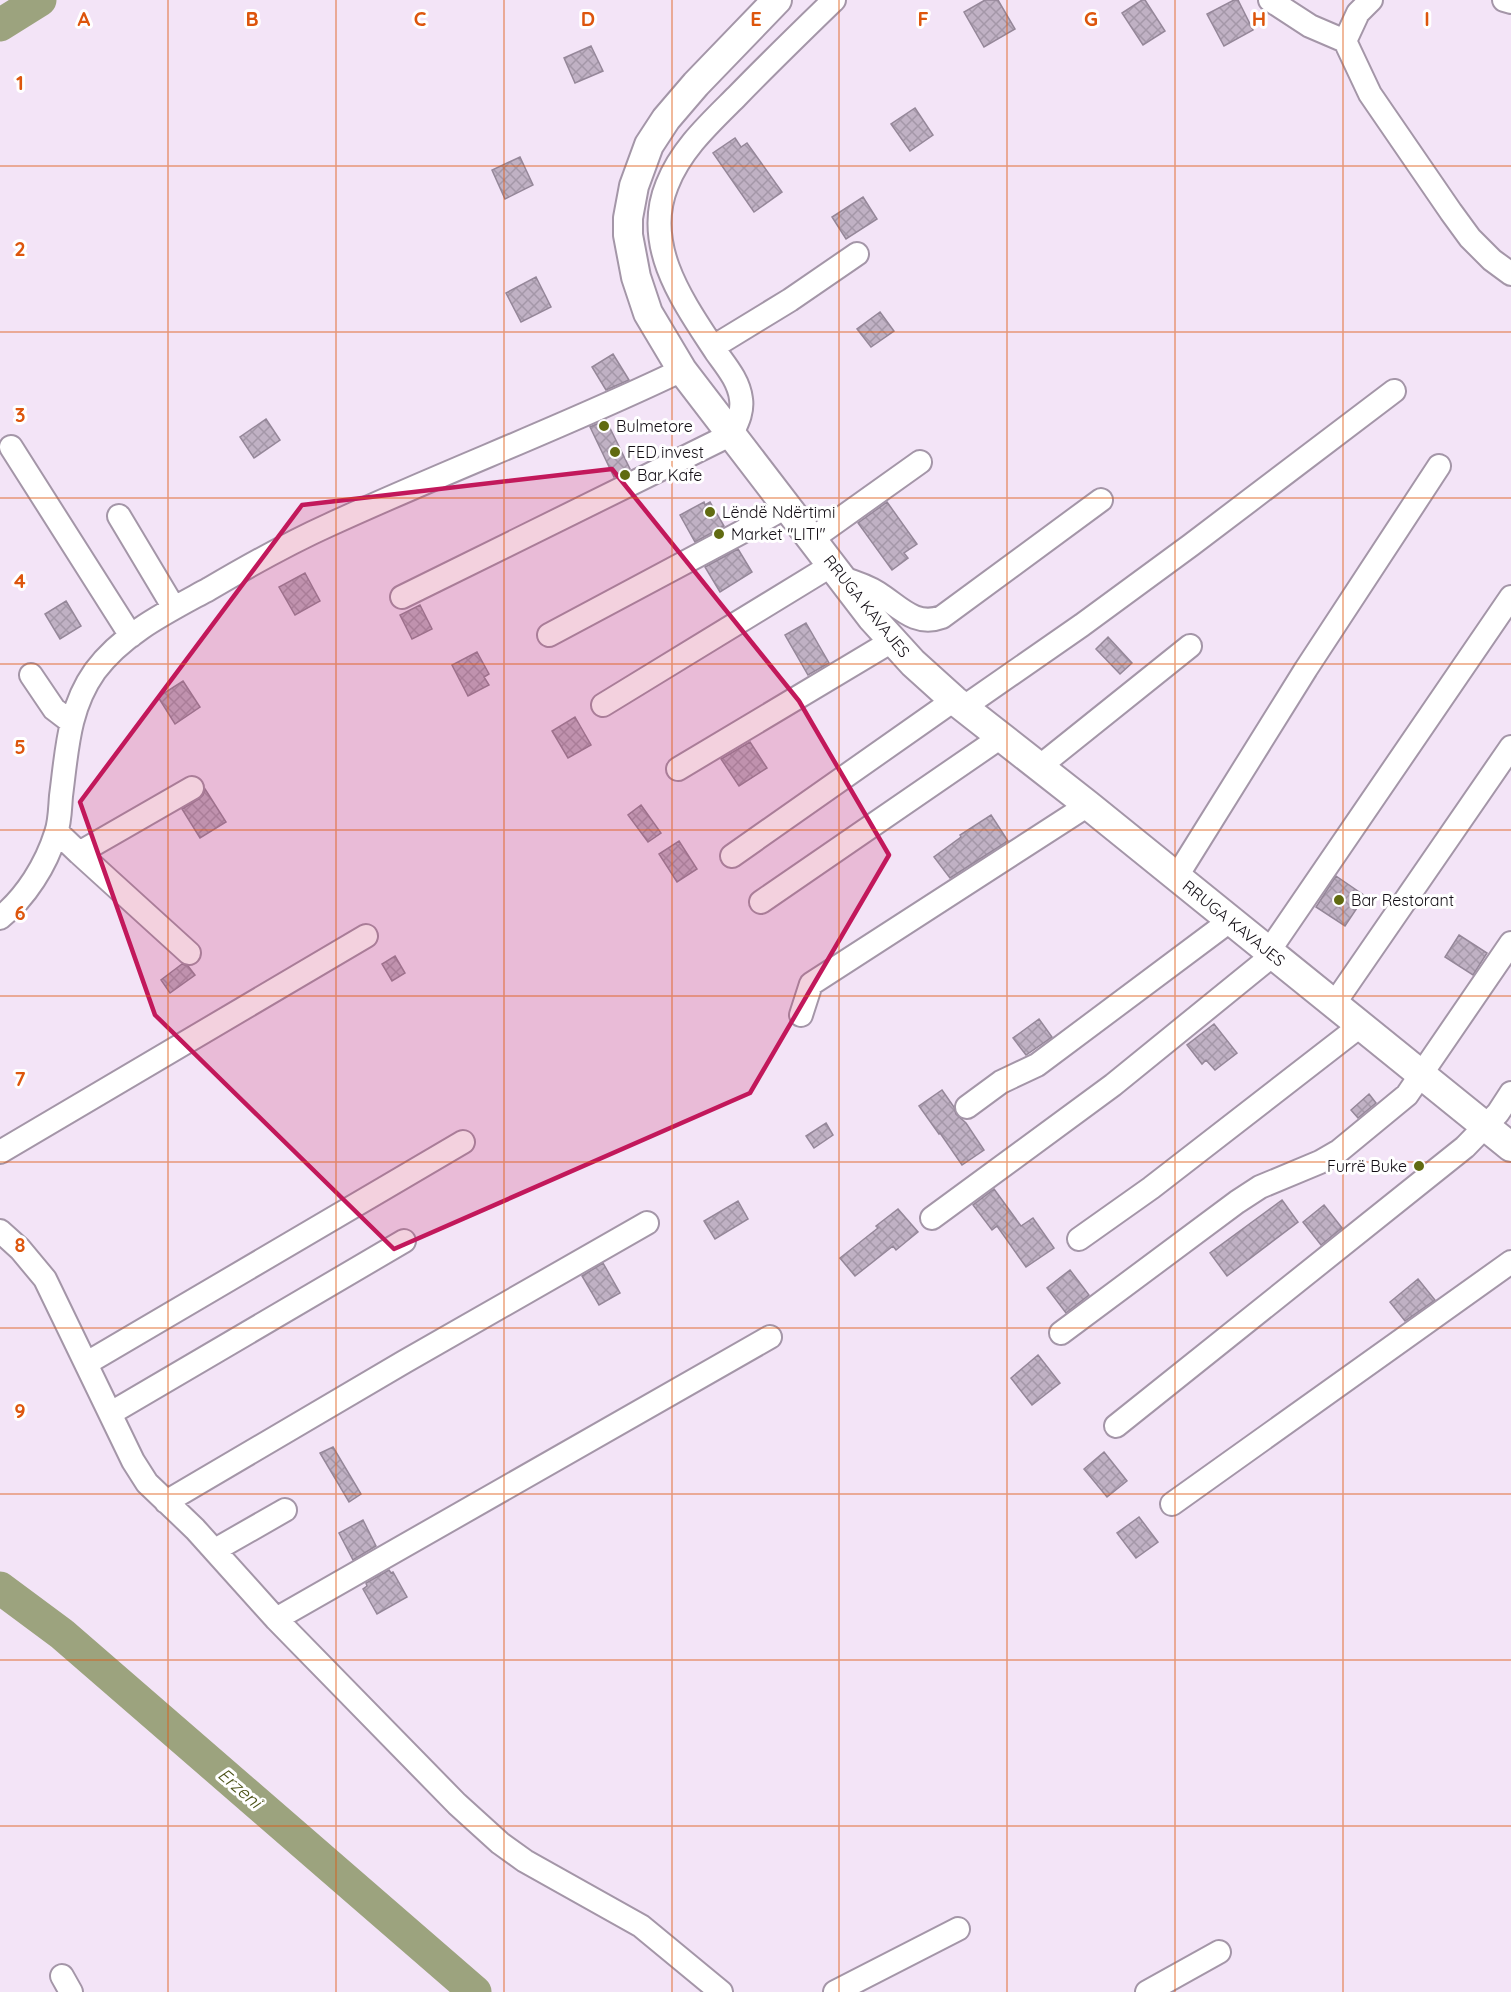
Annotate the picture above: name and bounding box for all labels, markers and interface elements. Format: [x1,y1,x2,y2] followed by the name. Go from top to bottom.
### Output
[78,6,91,31] text: A
[245,6,259,31] text: B
[414,6,427,31] text: C
[581,6,595,31] text: D
[750,6,762,31] text: E
[917,6,929,31] text: F
[1084,6,1098,31] text: G
[1252,6,1266,31] text: H
[1424,6,1430,31] text: I
[16,70,24,95] text: 1
[14,236,26,261] text: 2
[15,402,25,427] text: 3
[616,416,693,436] place label: Bulmetore
[597,419,611,433] marker: Bulmetore
[627,442,704,462] place label: FED invest
[608,445,622,459] marker: FED invest
[637,465,702,485] place label: Bar Kafe
[618,468,632,482] marker: Bar Kafe
[722,502,835,522] place label: Lëndë Ndërtimi
[703,505,717,519] marker: Lëndë Ndërtimi
[731,524,826,544] place label: Market "LITI"
[712,527,726,541] marker: Market "LITI"
[820,551,914,661] street label: RRUGA KAVAJES
[14,568,26,593] text: 4
[14,734,26,759] text: 5
[1179,876,1289,970] street label: RRUGA KAVAJES
[1351,890,1454,910] place label: Bar Restorant
[1332,893,1346,907] marker: Bar Restorant
[14,900,26,925] text: 6
[15,1066,26,1091] text: 7
[1327,1156,1407,1176] place label: Furrë Buke
[1412,1159,1426,1173] marker: Furrë Buke
[15,1232,26,1257] text: 8
[14,1398,26,1423] text: 9
[214,1763,268,1814] water label: Erzeni

